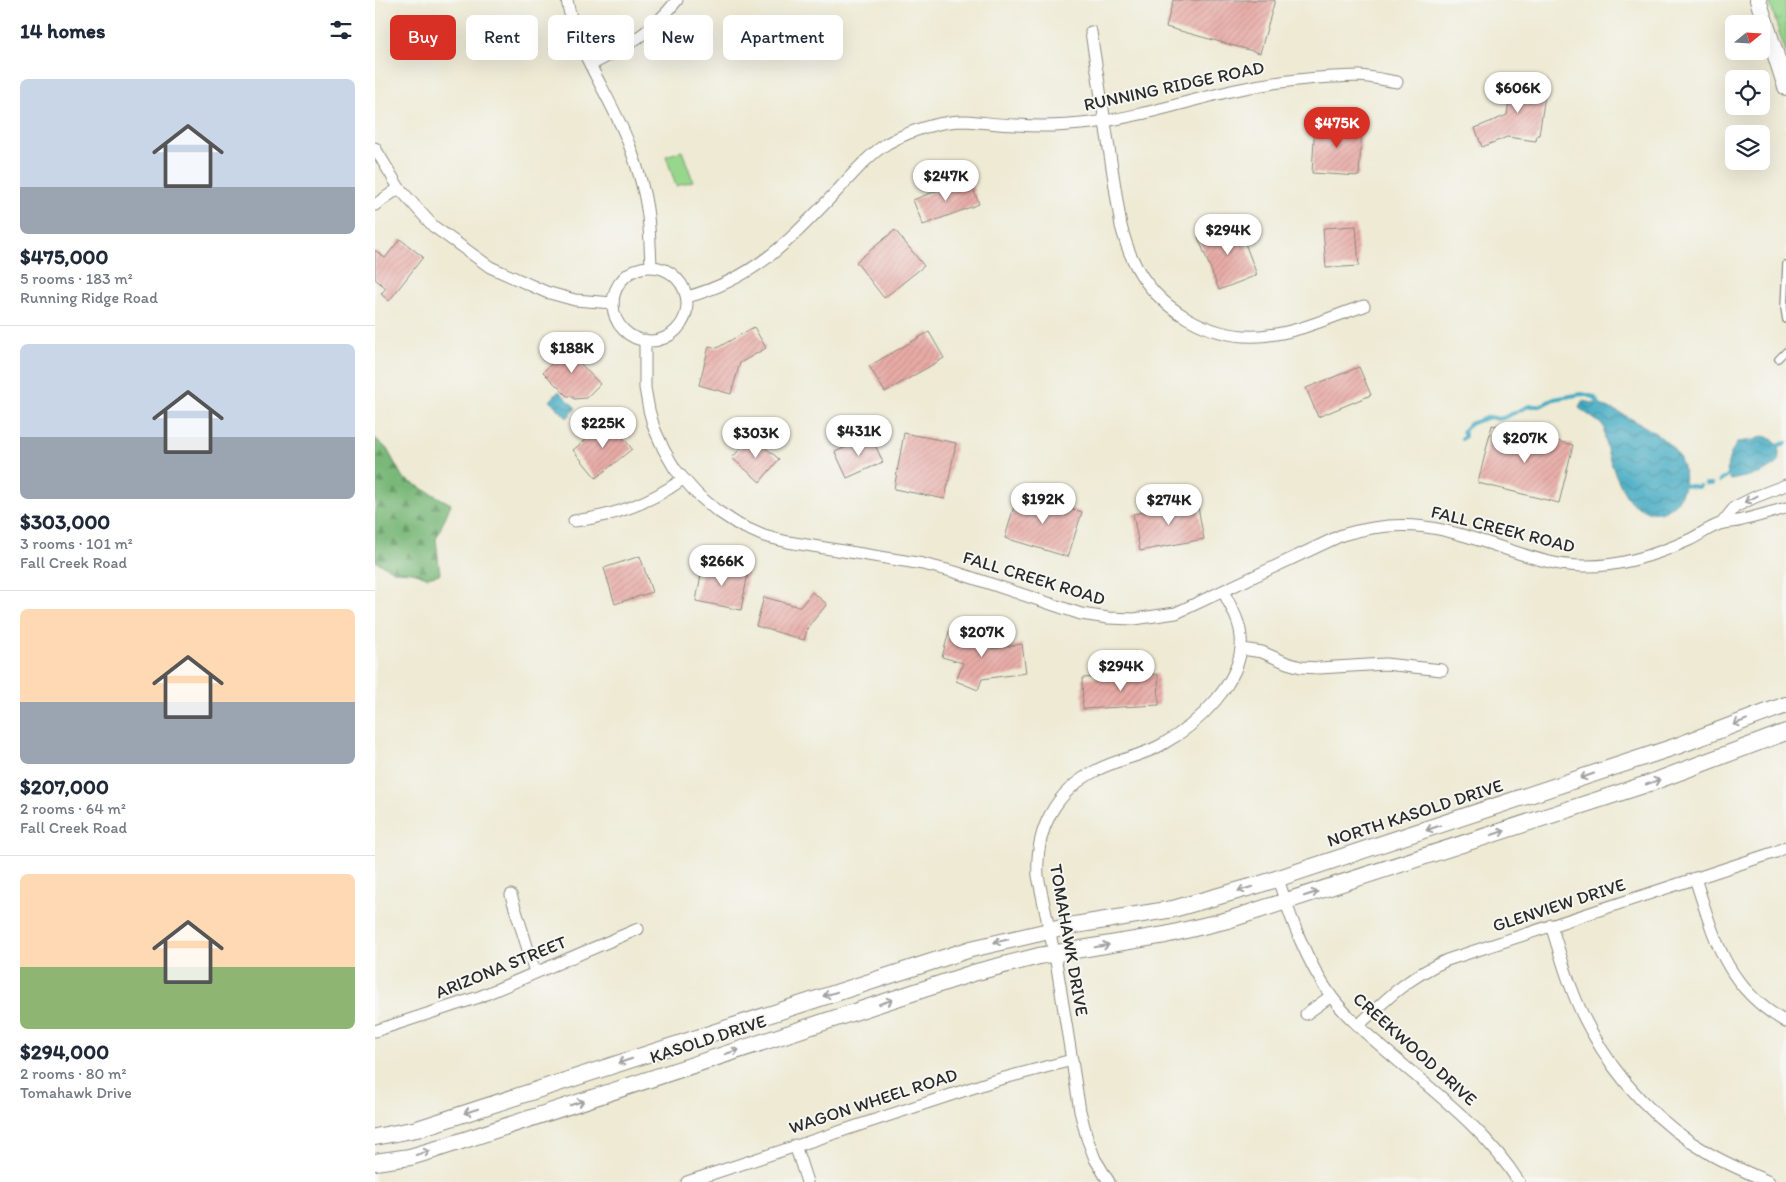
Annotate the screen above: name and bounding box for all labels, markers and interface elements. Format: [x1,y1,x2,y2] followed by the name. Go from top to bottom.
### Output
[390,15,456,60] chip: Buy
[466,15,538,60] chip: Rent
[548,15,634,60] chip: Filters
[644,15,713,60] chip: New
[723,15,843,60] chip: Apartment
[1725,15,1770,60] north arrow
[1725,15,1770,170] map controls
[327,16,355,44] icon: filters
[20,18,105,43] text: 14 homes
[1082,56,1266,116] street label: RUNNING RIDGE ROAD
[1725,70,1770,115] button: locate
[1483,72,1553,114] pin: $606K
[1495,78,1541,97] text: $606K
[1302,106,1372,149] pin: $475K
[143,111,233,201] icon: home
[1315,113,1359,132] text: $475K
[1725,125,1770,170] button: layers
[911,160,981,202] pin: $247K
[924,166,968,185] text: $247K
[1193,214,1263,256] pin: $294K
[1206,220,1250,239] text: $294K
[20,244,109,269] text: $475,000
[20,269,133,288] text: 5 rooms · 183 m²
[20,288,158,307] text: Running Ridge Road
[537,332,607,374] pin: $188K
[550,338,594,357] text: $188K
[143,377,233,467] icon: home
[568,406,638,449] pin: $225K
[581,413,625,432] text: $225K
[824,414,894,457] pin: $431K
[721,416,791,459] pin: $303K
[837,421,881,440] text: $431K
[1490,422,1560,464] pin: $207K
[733,423,779,442] text: $303K
[1503,428,1547,447] text: $207K
[1008,482,1078,525] pin: $192K
[1134,484,1204,526] pin: $274K
[1022,489,1064,508] text: $192K
[1147,490,1191,509] text: $274K
[1743,494,1758,504] one-way arrow
[1429,500,1577,558] street label: FALL CREEK ROAD
[20,509,110,534] text: $303,000
[20,534,133,553] text: 3 rooms · 101 m²
[687,544,757,587] pin: $266K
[960,546,1108,610] street label: FALL CREEK ROAD
[700,551,744,570] text: $266K
[20,553,127,572] text: Fall Creek Road
[947,616,1017,658] pin: $207K
[960,622,1004,641] text: $207K
[143,642,233,732] icon: home
[1086,650,1156,692] pin: $294K
[1099,656,1143,675] text: $294K
[1733,718,1749,727] one-way arrow
[1580,772,1595,781] one-way arrow
[20,774,109,799] text: $207,000
[1324,774,1506,852] street label: NORTH KASOLD DRIVE
[1644,777,1660,786] one-way arrow
[20,799,126,818] text: 2 rooms · 64 m²
[20,818,127,837] text: Fall Creek Road
[1426,824,1441,833] one-way arrow
[1490,828,1506,837] one-way arrow
[1045,862,1093,1018] street label: TOMAHAWK DRIVE
[1490,873,1628,937] street label: GLENVIEW DRIVE
[1238,885,1254,894] one-way arrow
[1302,889,1318,899] one-way arrow
[143,907,233,997] icon: home
[432,931,570,1003] street label: ARIZONA STREET
[994,937,1010,946] one-way arrow
[1094,940,1110,950] one-way arrow
[1349,988,1482,1110] street label: CREEKWOOD DRIVE
[822,990,838,1000] one-way arrow
[878,996,894,1006] one-way arrow
[647,1010,769,1068] street label: KASOLD DRIVE
[20,1039,109,1064] text: $294,000
[723,1047,739,1056] one-way arrow
[618,1057,634,1066] one-way arrow
[786,1063,960,1139] street label: WAGON WHEEL ROAD
[20,1064,126,1083] text: 2 rooms · 80 m²
[20,1083,132,1102] text: Tomahawk Drive
[569,1097,585,1107] one-way arrow
[463,1107,479,1117] one-way arrow
[414,1147,430,1157] one-way arrow

